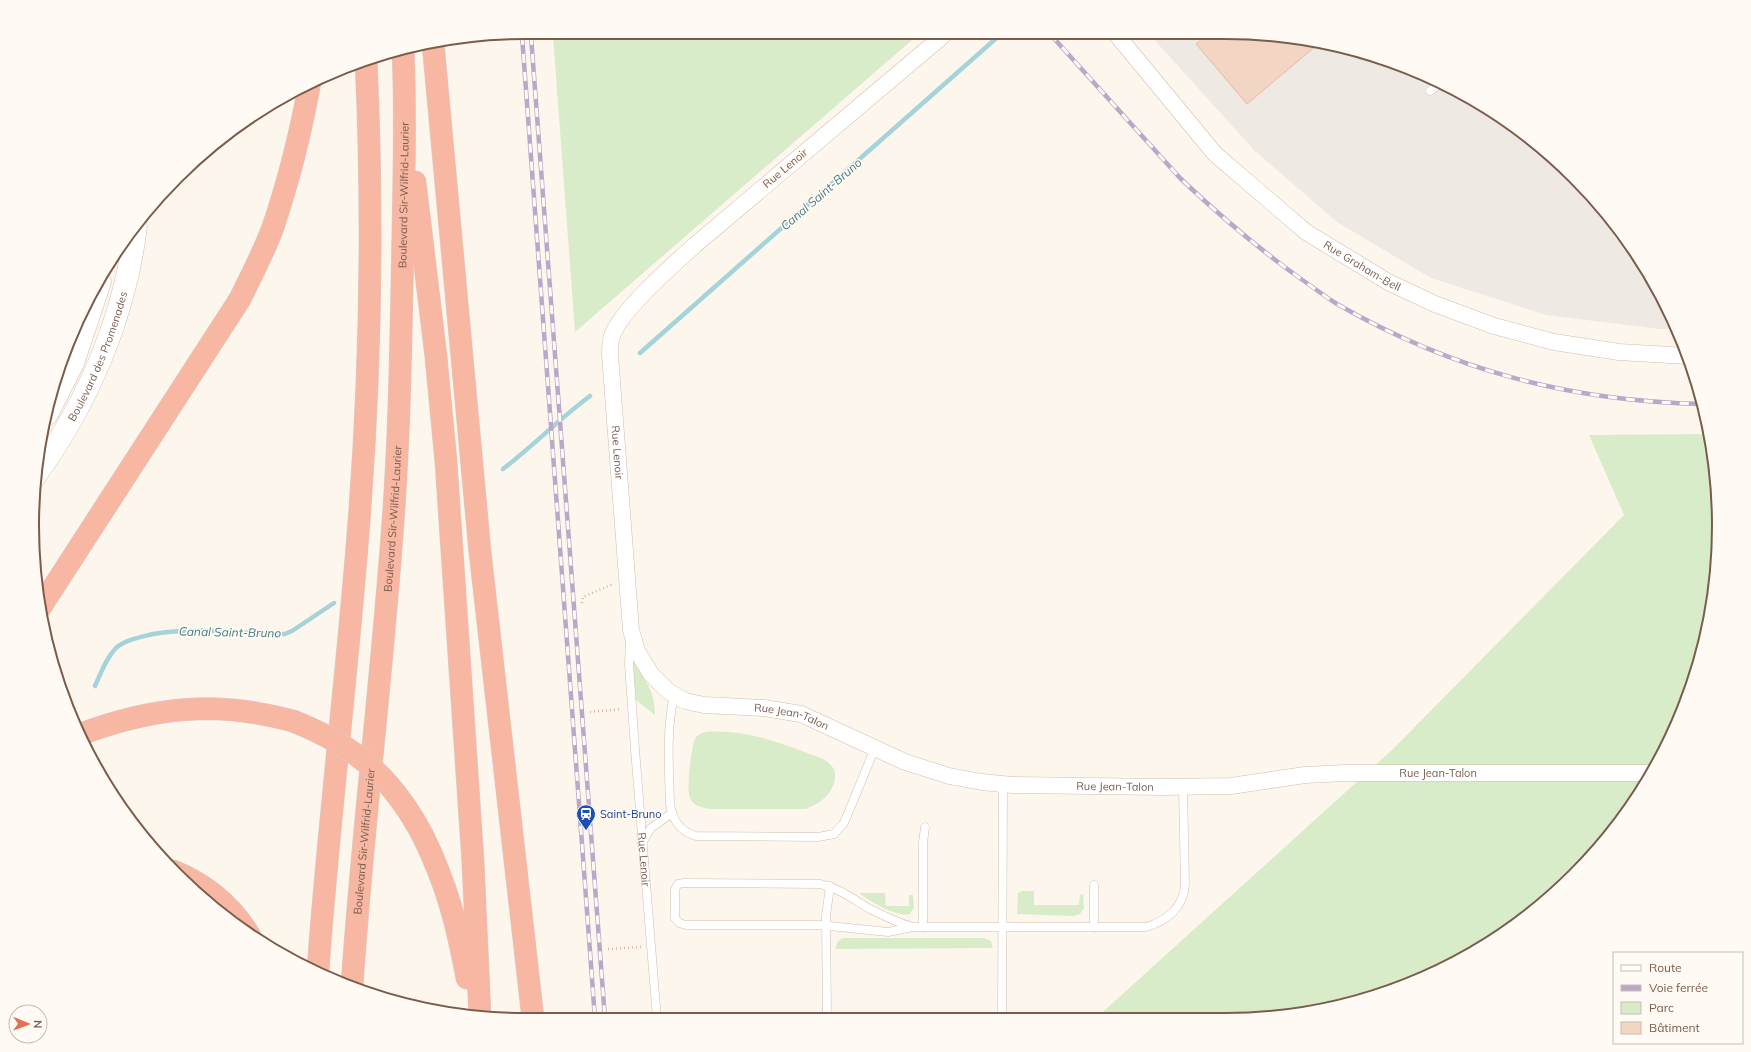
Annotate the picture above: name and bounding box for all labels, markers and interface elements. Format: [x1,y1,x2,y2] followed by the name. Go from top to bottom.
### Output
[395,122,412,268] street label: Boulevard Sir-Wilfrid-Laurier
[760,145,810,191] street label: Rue Lenoir
[777,155,865,233] water label: Canal Saint-Bruno
[1321,237,1403,294] street label: Rue Graham-Bell
[65,290,130,424] street label: Boulevard des Promenades
[608,425,626,480] street label: Rue Lenoir
[381,445,404,593] street label: Boulevard Sir-Wilfrid-Laurier
[179,624,282,640] water label: Canal Saint-Bruno
[754,701,831,733] street label: Rue Jean-Talon
[1399,766,1477,780] street label: Rue Jean-Talon
[350,768,378,915] street label: Boulevard Sir-Wilfrid-Laurier
[1076,779,1154,794] street label: Rue Jean-Talon
[575,803,597,831] station icon: Saint-Bruno
[600,807,662,821] place label: Saint-Bruno
[635,832,653,887] street label: Rue Lenoir
[1613,952,1743,1044] legend
[1649,960,1682,975] text: Route
[1649,980,1708,995] text: Voie ferrée
[1649,1000,1674,1015] text: Parc
[8,1004,48,1044] north arrow
[31,1020,45,1028] text: N
[1649,1020,1700,1035] text: Bâtiment

